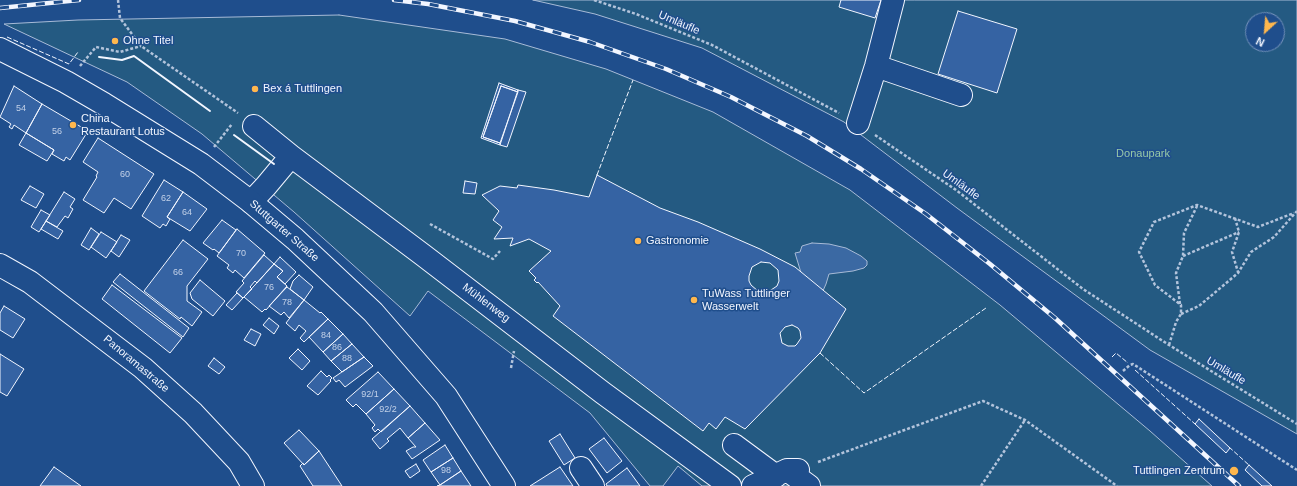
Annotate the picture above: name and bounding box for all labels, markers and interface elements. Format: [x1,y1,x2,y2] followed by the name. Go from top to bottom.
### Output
[656,8,702,38] street label: Umläufle
[1245,12,1285,52] north arrow
[123,34,173,48] place label: Ohne Titel
[1254,35,1266,49] text: N
[110,36,120,46] marker: Ohne Titel
[263,82,342,96] place label: Bex á Tuttlingen
[250,84,260,94] marker: Bex á Tuttlingen
[16,104,26,114] house number: 54
[81,112,165,138] place label: China Restaurant Lotus
[68,120,78,130] marker: China Restaurant Lotus
[52,127,62,137] house number: 56
[1116,147,1170,161] park label: Donaupark
[940,167,982,203] street label: Umläufle
[120,170,130,180] house number: 60
[161,194,171,204] house number: 62
[247,197,321,265] street label: Stuttgarter Straße
[182,208,192,218] house number: 64
[646,234,709,248] place label: Gastronomie
[633,236,643,246] marker: Gastronomie
[236,249,246,259] house number: 70
[173,268,183,278] house number: 66
[460,281,512,325] street label: Mühlenweg
[264,283,274,293] house number: 76
[702,287,790,313] place label: TuWass Tuttlinger Wasserwelt
[689,295,699,305] marker: TuWass Tuttlinger Wasserwelt
[282,298,292,308] house number: 78
[321,331,331,341] house number: 84
[100,333,172,395] street label: Panoramastraße
[332,343,342,353] house number: 86
[342,354,352,364] house number: 88
[1204,354,1248,388] street label: Umläufle
[361,390,379,400] house number: 92/1
[379,405,397,415] house number: 92/2
[1133,464,1225,478] place label: Tuttlingen Zentrum
[1228,465,1240,477] marker: Tuttlingen Zentrum
[441,466,451,476] house number: 98

